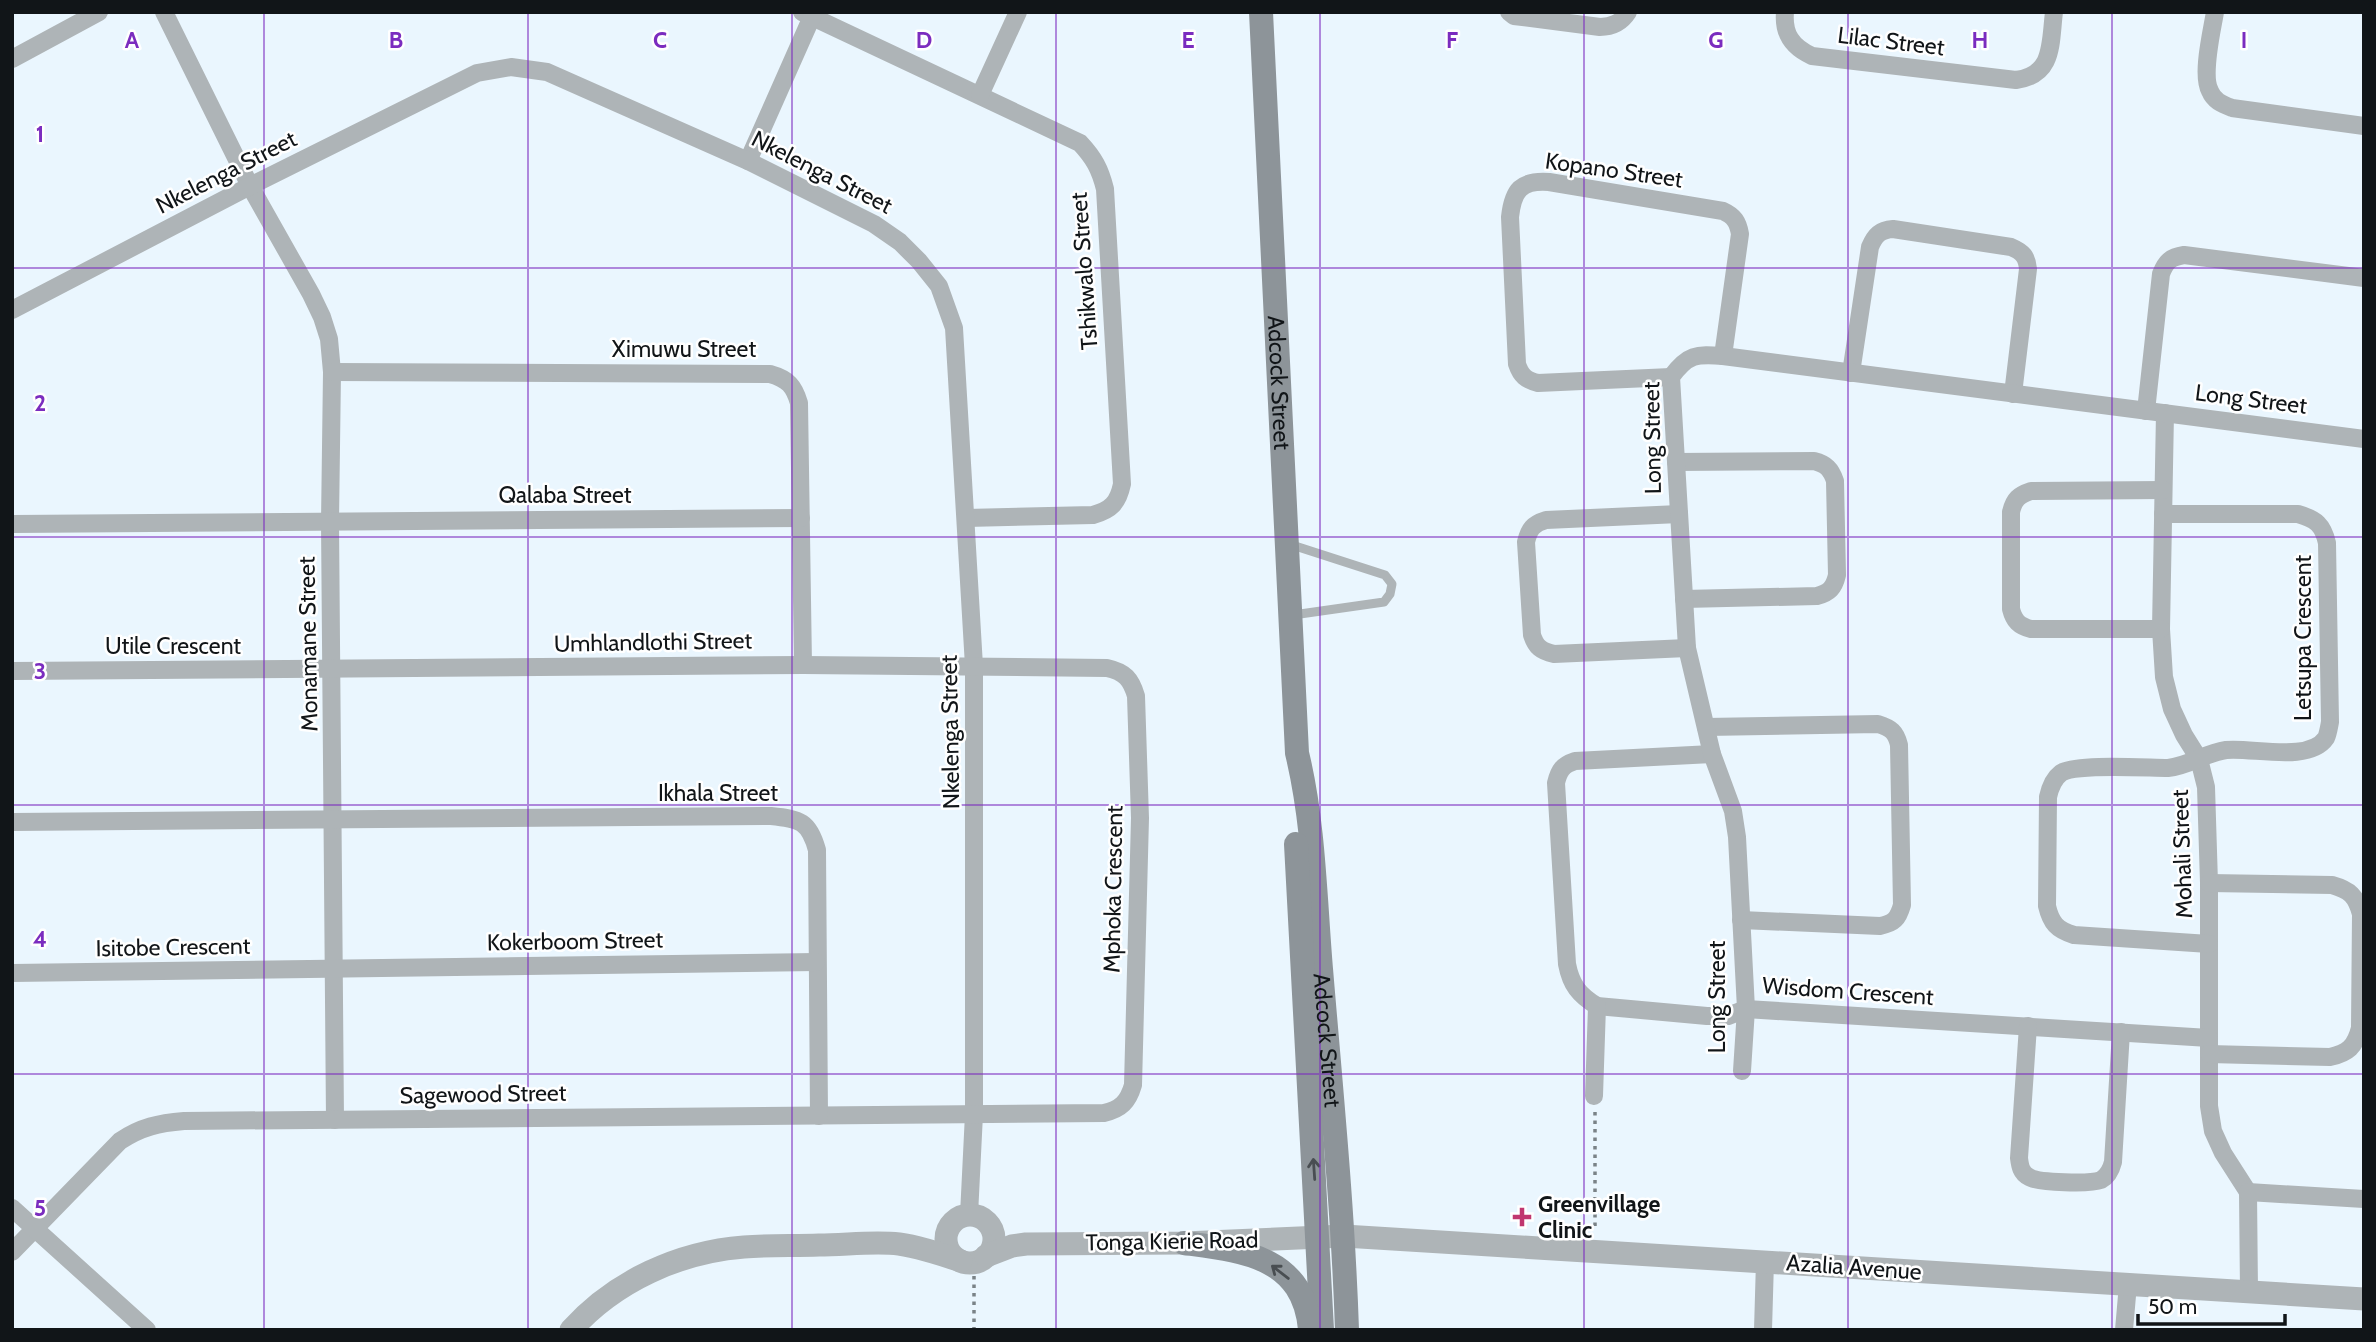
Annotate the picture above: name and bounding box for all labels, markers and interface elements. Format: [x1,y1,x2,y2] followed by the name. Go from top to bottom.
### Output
[1836,21,1946,61] street label: Lilac Street
[125,26,140,54] text: A
[389,26,403,54] text: B
[653,26,667,54] text: C
[916,26,932,54] text: D
[1181,26,1195,54] text: E
[1446,26,1458,54] text: F
[1708,26,1724,54] text: G
[1972,26,1988,54] text: H
[2241,26,2247,54] text: I
[36,120,44,148] text: 1
[151,124,301,219] street label: Nkelenga Street
[747,125,897,220] street label: Nkelenga Street
[1543,146,1685,194] street label: Kopano Street
[1065,191,1103,351] street label: Tshikwalo Street
[1262,315,1296,451] street label: Adcock Street
[612,335,756,363] street label: Ximuwu Street
[2193,378,2309,420] street label: Long Street
[1637,381,1667,495] street label: Long Street
[34,389,46,417] text: 2
[498,481,632,509] street label: Qalaba Street
[2289,555,2317,721] street label: Letsupa Crescent
[292,556,324,732] street label: Monamane Street
[554,626,753,658] street label: Umhlandlothi Street
[105,632,241,660] street label: Utile Crescent
[935,654,965,809] street label: Nkelenga Street
[34,657,46,685] text: 3
[658,779,778,807] street label: Ikhala Street
[2166,789,2198,919] street label: Mohali Street
[1098,805,1128,973] street label: Mphoka Crescent
[33,925,47,953] text: 4
[487,925,664,957] street label: Kokerboom Street
[95,932,251,962] street label: Isitobe Crescent
[1703,940,1731,1053] street label: Long Street
[1761,971,1935,1011] street label: Wisdom Crescent
[1307,972,1347,1109] street label: Adcock Street
[399,1079,567,1109] street label: Sagewood Street
[1307,1158,1320,1181] one-way arrow
[1538,1190,1660,1244] place label: Greenvillage Clinic
[34,1194,46,1222] text: 5
[1512,1207,1532,1227] marker: Greenvillage Clinic
[1085,1225,1259,1257] street label: Tonga Kierie Road
[1785,1248,1923,1286] street label: Azalia Avenue
[1272,1264,1290,1279] one-way arrow
[2138,1282,2285,1326] scale bar
[2148,1294,2197,1319] text: 50 m

